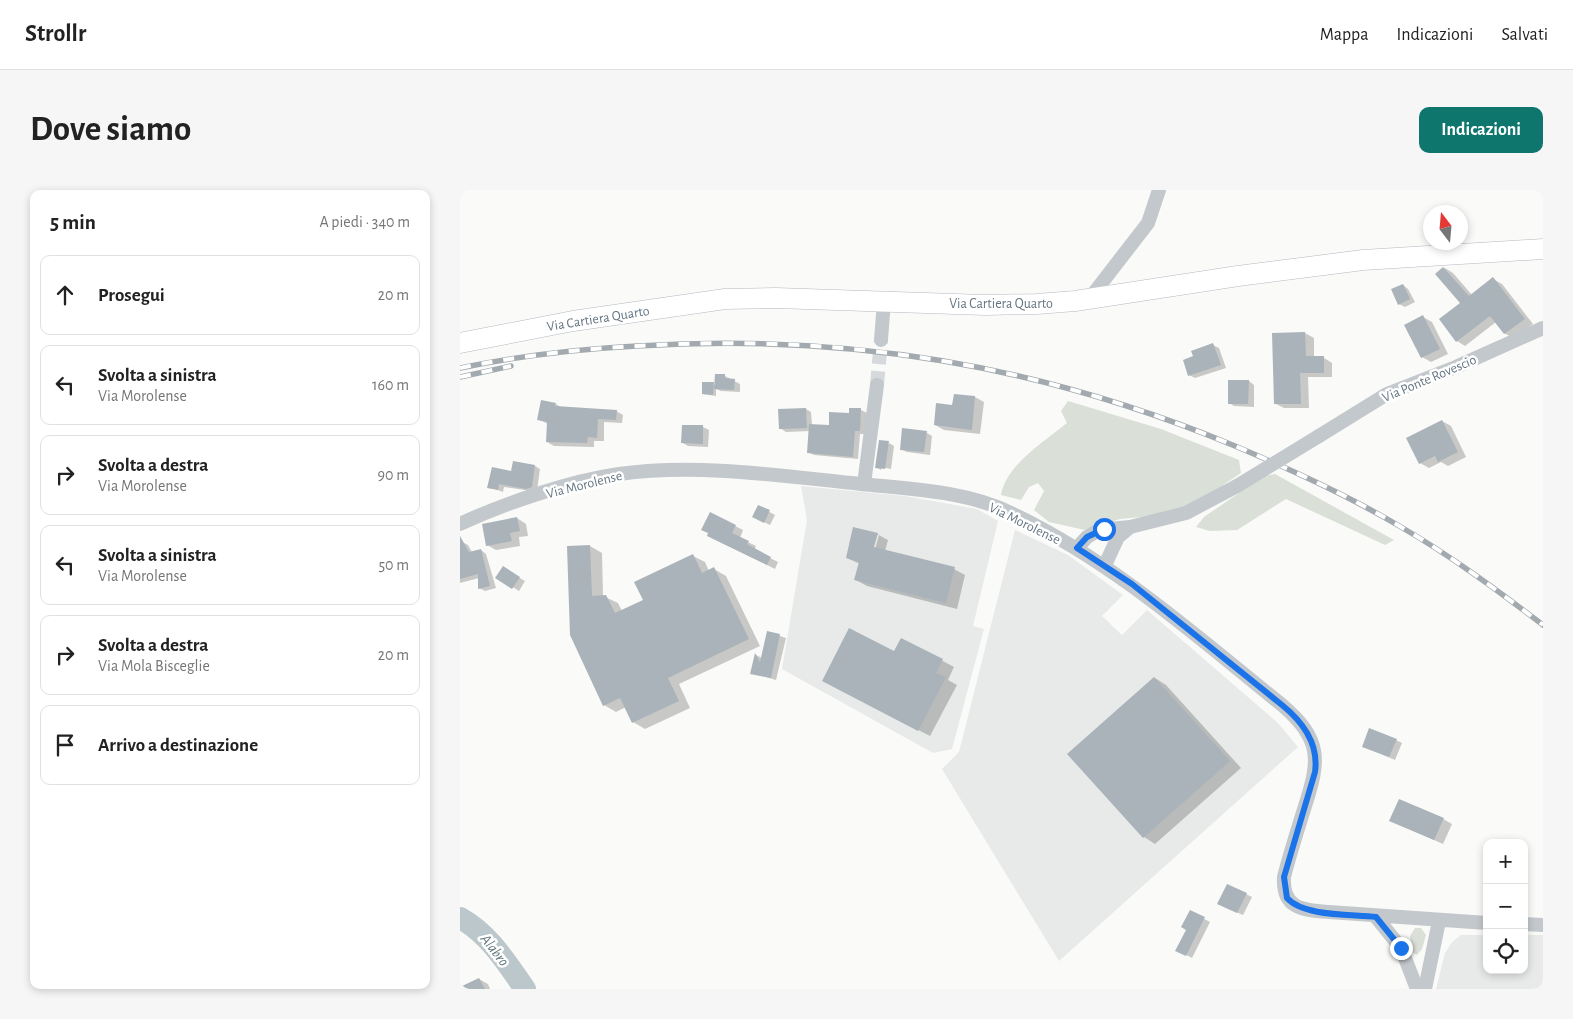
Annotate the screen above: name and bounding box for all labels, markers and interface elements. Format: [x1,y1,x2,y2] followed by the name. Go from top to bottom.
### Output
[25,22,86,46] text: Strollr
[1320,26,1369,44] text: Mappa
[1397,26,1473,44] text: Indicazioni
[1501,26,1548,44] text: Salvati
[1419,107,1543,153] button: Indicazioni
[30,112,191,147] text: Dove siamo
[1423,205,1468,250] north arrow
[50,212,96,233] text: 5 min
[319,214,410,230] text: A piedi · 340 m
[51,281,79,309] icon: ahead
[98,286,165,305] text: Prosegui
[378,287,409,303] text: 20 m
[949,297,1053,311] street label: Via Cartiera Quarto
[546,304,651,334] street label: Via Cartiera Quarto
[1380,353,1479,405] street label: Via Ponte Rovescio
[98,366,217,385] text: Svolta a sinistra
[51,371,79,399] icon: left
[372,377,409,393] text: 160 m
[98,388,187,404] text: Via Morolense
[98,456,208,475] text: Svolta a destra
[51,461,79,489] icon: right
[378,467,409,483] text: 90 m
[545,469,624,501] street label: Via Morolense
[98,478,187,494] text: Via Morolense
[987,501,1063,547] street label: Via Morolense
[1093,518,1116,541] route start
[98,546,217,565] text: Svolta a sinistra
[51,551,79,579] icon: left
[378,557,409,573] text: 50 m
[98,568,187,584] text: Via Morolense
[98,636,208,655] text: Svolta a destra
[51,641,79,669] icon: right
[378,647,409,663] text: 20 m
[98,658,210,674] text: Via Mola Bisceglie
[51,731,79,759] icon: arrive
[98,736,258,755] text: Arrivo a destinazione
[1483,839,1528,974] map controls
[1483,839,1528,884] button: +
[1483,884,1528,929] button: −
[1483,929,1528,974] button: locate
[477,931,512,969] water label: Alabro
[1390,937,1413,960] route end

